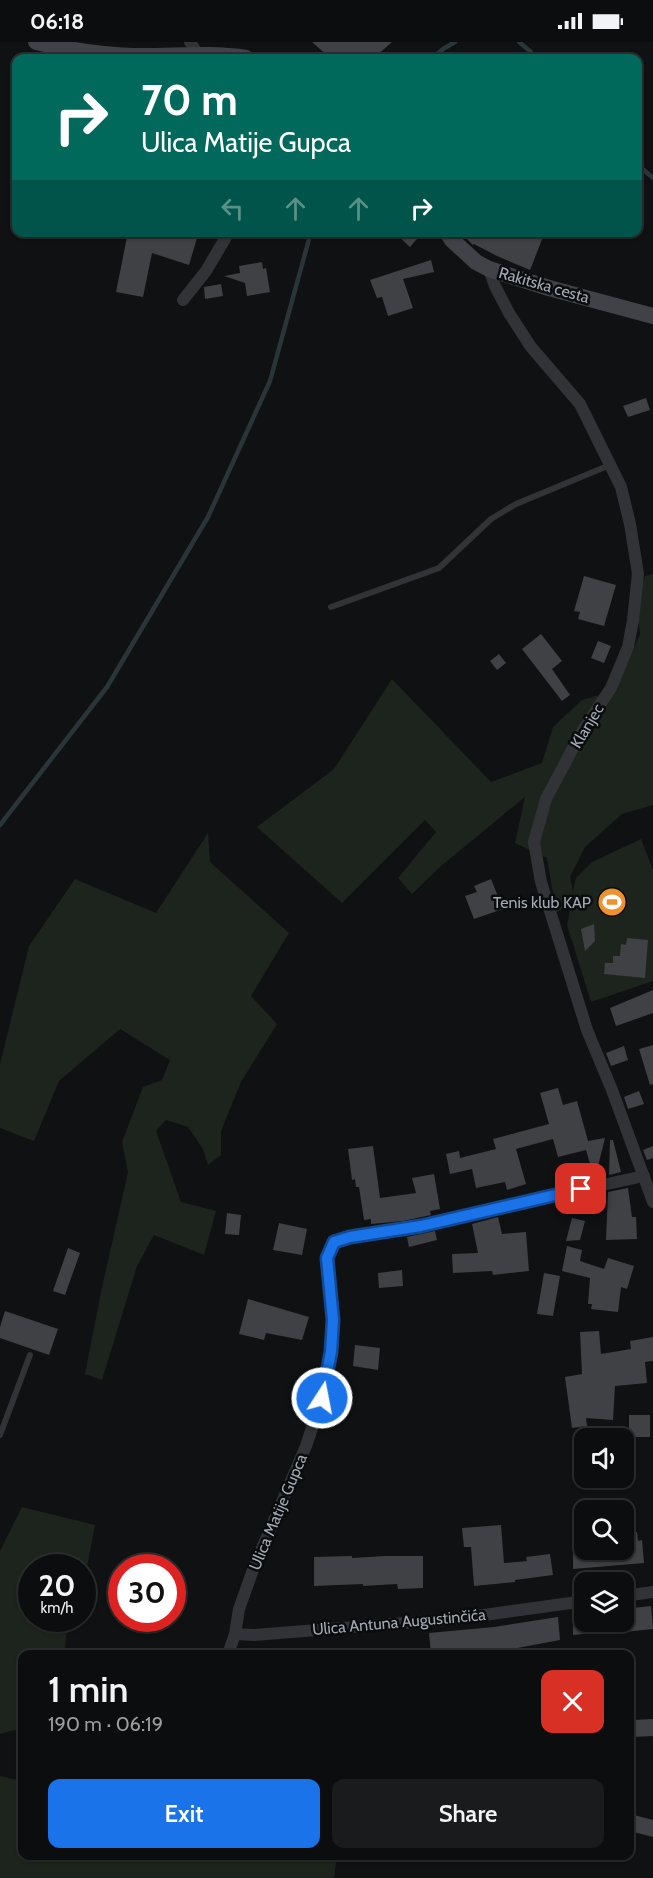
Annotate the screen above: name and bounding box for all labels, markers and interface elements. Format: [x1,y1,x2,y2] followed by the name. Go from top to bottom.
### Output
[30,8,84,35] text: 06:18
[141,74,238,126] text: 70 m
[42,78,120,156] icon: right
[141,126,351,159] text: Ulica Matije Gupca
[216,192,249,225] icon: left
[279,192,312,225] icon: ahead
[342,192,375,225] icon: ahead
[405,192,438,225] icon: right
[497,263,592,307] street label: Rakitska cesta
[566,700,608,752] street label: Klanjec
[596,886,628,918] sports icon: Tenis klub KAP
[493,893,591,912] place label: Tenis klub KAP
[555,1163,606,1214] pin
[564,1172,597,1205] icon: arrive
[290,1366,354,1430] position arrow
[574,1428,634,1632] map controls
[574,1428,634,1488] button: sound
[245,1451,311,1573] street label: Ulica Matije Gupca
[574,1500,634,1560] button: search
[108,1554,186,1632] speed limit sign: 30
[38,1567,76,1604] text: 20
[574,1572,634,1632] button: layers
[41,1599,73,1617] text: km/h
[311,1605,487,1639] street label: Ulica Antuna Augustinčića
[48,1667,128,1711] text: 1 min
[541,1670,604,1733] button: close
[48,1712,163,1736] text: 190 m · 06:19
[48,1779,320,1848] button: Exit
[332,1779,604,1848] button: Share

